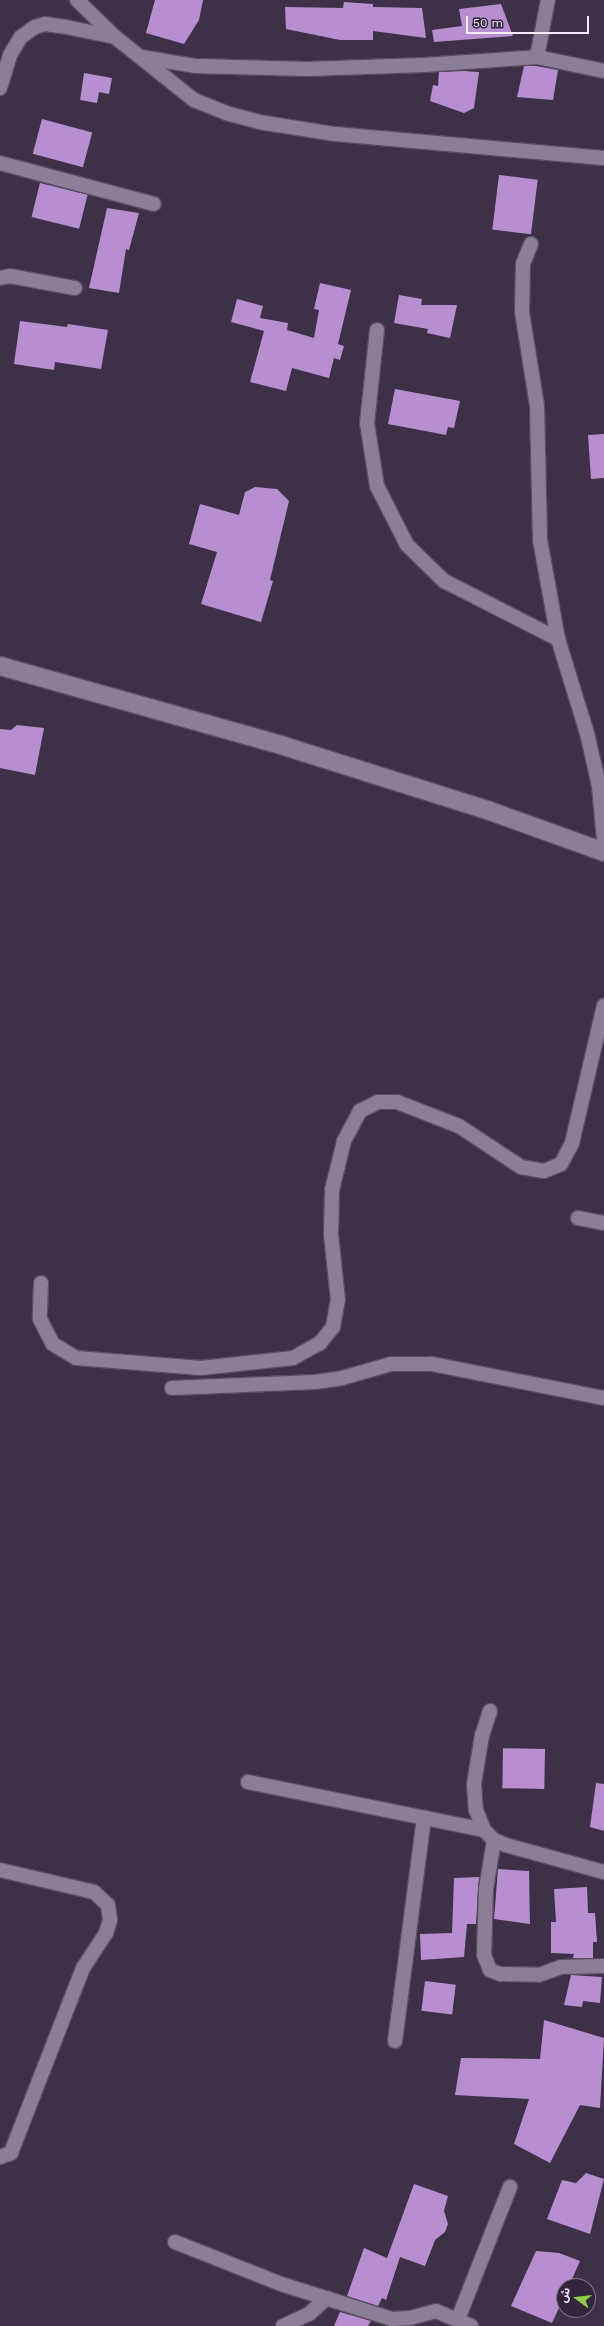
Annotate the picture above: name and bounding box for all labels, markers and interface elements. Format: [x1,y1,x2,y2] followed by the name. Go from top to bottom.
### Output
[468,8,591,34] scale bar
[473,16,503,30] text: 50 m
[556,2278,596,2318] north arrow
[557,2286,573,2304] text: ش

